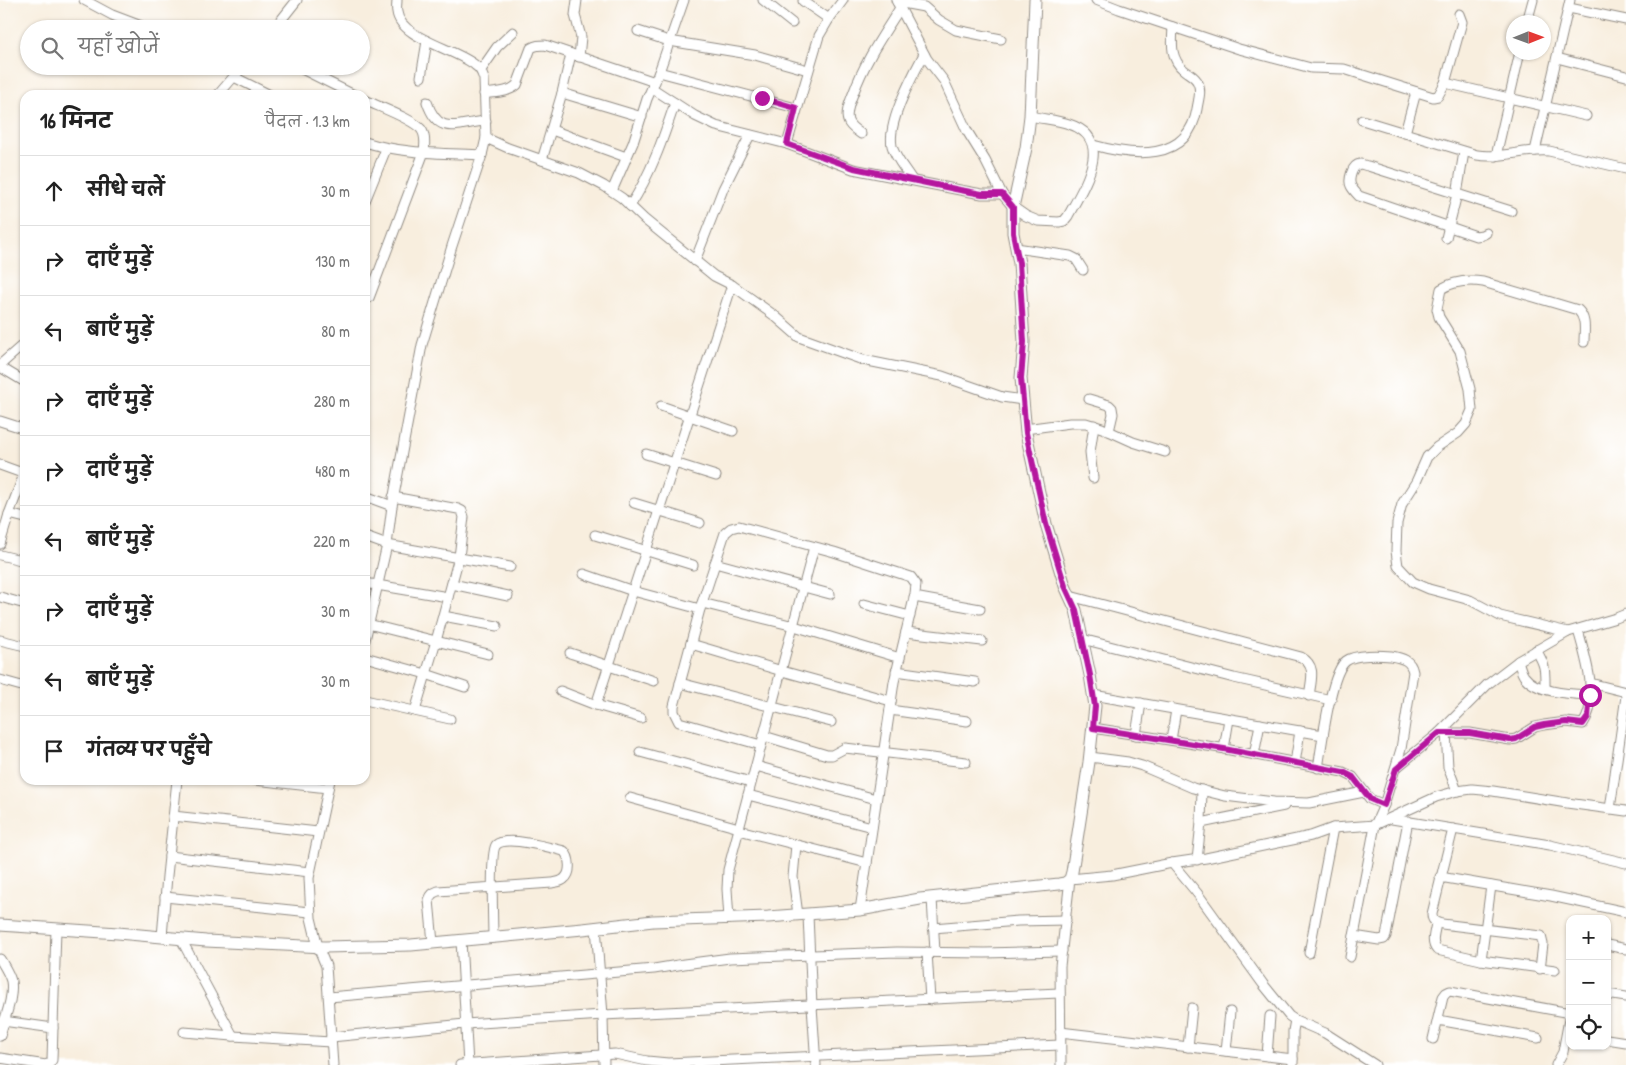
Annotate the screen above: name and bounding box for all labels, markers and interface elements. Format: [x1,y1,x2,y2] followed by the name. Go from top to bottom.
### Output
[1506,15,1551,60] north arrow
[20,20,370,75] search box
[78,33,159,59] text: यहाँ खोजें
[38,34,66,62] icon: search
[751,87,774,110] route end
[40,106,112,135] text: 16 मिनट
[265,110,350,132] text: पैदल · 1.3 km
[87,176,164,202] text: सीधे चलें
[40,177,68,205] icon: ahead
[321,180,350,202] text: 30 m
[87,246,153,272] text: दाएँ मुड़ें
[40,247,68,275] icon: right
[315,250,350,272] text: 130 m
[87,316,153,342] text: बाएँ मुड़ें
[40,317,68,345] icon: left
[321,320,350,342] text: 80 m
[87,386,153,412] text: दाएँ मुड़ें
[40,387,68,415] icon: right
[314,390,350,412] text: 280 m
[87,456,153,482] text: दाएँ मुड़ें
[40,457,68,485] icon: right
[315,460,350,482] text: 480 m
[87,526,153,552] text: बाएँ मुड़ें
[40,527,68,555] icon: left
[313,530,350,552] text: 220 m
[87,596,153,622] text: दाएँ मुड़ें
[40,597,68,625] icon: right
[321,600,350,622] text: 30 m
[87,666,153,692] text: बाएँ मुड़ें
[40,667,68,695] icon: left
[321,670,350,692] text: 30 m
[1579,684,1602,707] route start
[87,736,211,762] text: गंतव्य पर पहुँचे
[40,737,68,765] icon: arrive
[1566,915,1611,1050] map controls
[1566,915,1611,960] button: +
[1566,960,1611,1005] button: −
[1566,1005,1611,1050] button: locate

